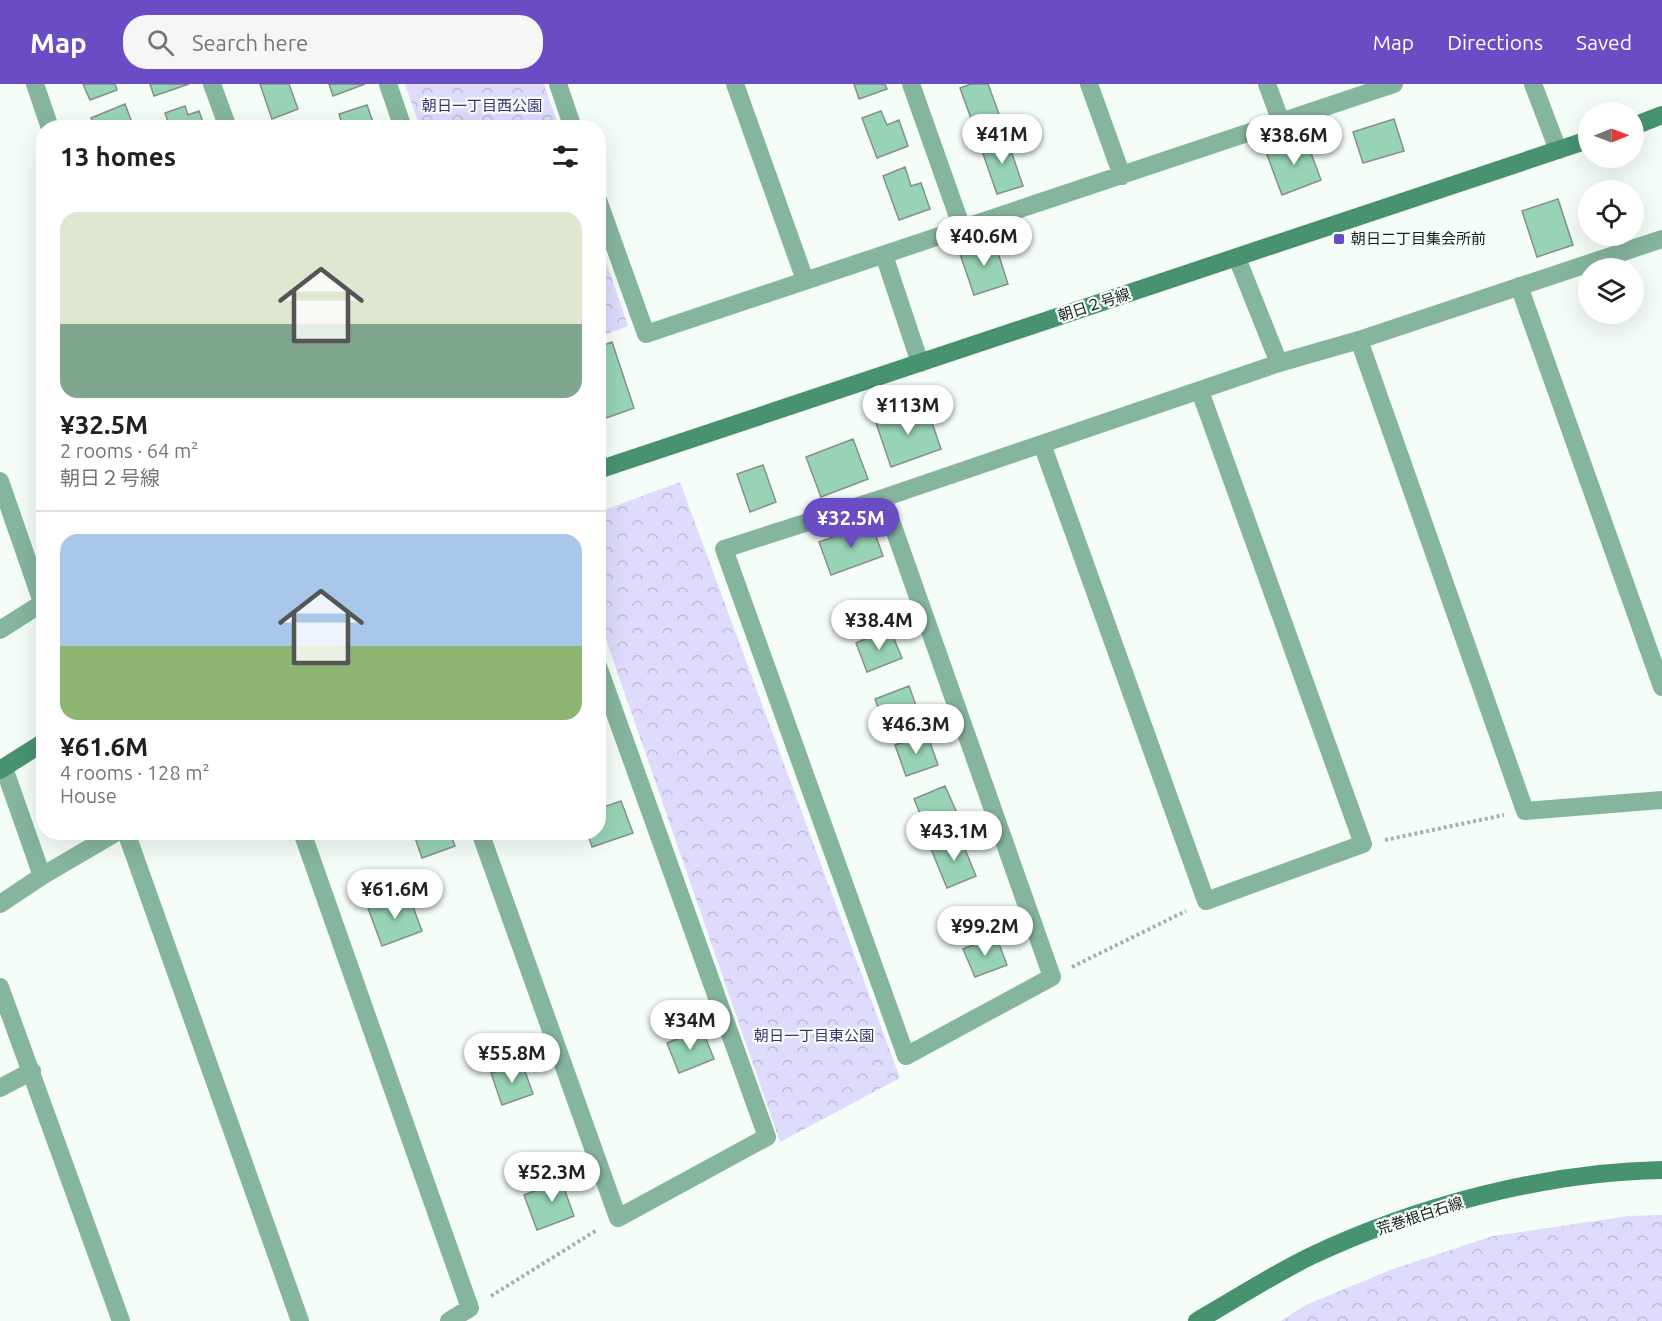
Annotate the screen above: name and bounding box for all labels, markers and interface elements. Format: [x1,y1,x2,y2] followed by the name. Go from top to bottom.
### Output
[123,15,543,69] search box
[144,26,177,59] icon: search
[30,27,87,58] text: Map
[192,30,308,55] text: Search here
[1373,30,1414,54] text: Map
[1447,30,1543,54] text: Directions
[1576,30,1632,54] text: Saved
[422,97,542,114] park label: 朝日一丁目西公園
[1578,102,1644,168] north arrow
[1578,102,1644,324] map controls
[966,114,1038,165] pin: ¥41M
[1245,115,1343,166] pin: ¥38.6M
[976,122,1028,145] text: ¥41M
[1260,123,1328,146] text: ¥38.6M
[549,140,582,173] icon: filters
[60,142,176,171] text: 13 homes
[1578,180,1644,246] button: locate
[935,216,1033,267] pin: ¥40.6M
[950,224,1018,247] text: ¥40.6M
[1351,230,1486,247] place label: 朝日二丁目集会所前
[1332,232,1346,246] marker: 朝日二丁目集会所前
[267,251,375,359] icon: home
[1578,258,1644,324] button: layers
[1056,285,1132,324] street label: 朝日２号線
[866,385,950,436] pin: ¥113M
[877,393,939,416] text: ¥113M
[60,410,148,439] text: ¥32.5M
[60,439,198,462] text: 2 rooms · 64 m²
[60,466,160,489] text: 朝日２号線
[802,498,900,549] pin: ¥32.5M
[817,506,885,529] text: ¥32.5M
[267,573,375,681] icon: home
[830,600,928,651] pin: ¥38.4M
[845,608,913,631] text: ¥38.4M
[867,704,965,755] pin: ¥46.3M
[882,712,950,735] text: ¥46.3M
[60,732,148,761] text: ¥61.6M
[60,761,210,784] text: 4 rooms · 128 m²
[60,784,117,807] text: House
[905,811,1003,862] pin: ¥43.1M
[920,819,988,842] text: ¥43.1M
[346,869,444,920] pin: ¥61.6M
[361,877,429,900] text: ¥61.6M
[936,906,1034,957] pin: ¥99.2M
[951,914,1019,937] text: ¥99.2M
[654,1000,726,1051] pin: ¥34M
[664,1008,716,1031] text: ¥34M
[754,1027,874,1044] park label: 朝日一丁目東公園
[463,1033,561,1084] pin: ¥55.8M
[478,1041,546,1064] text: ¥55.8M
[503,1152,601,1203] pin: ¥52.3M
[518,1160,586,1183] text: ¥52.3M
[1374,1194,1465,1238] street label: 荒巻根白石線

